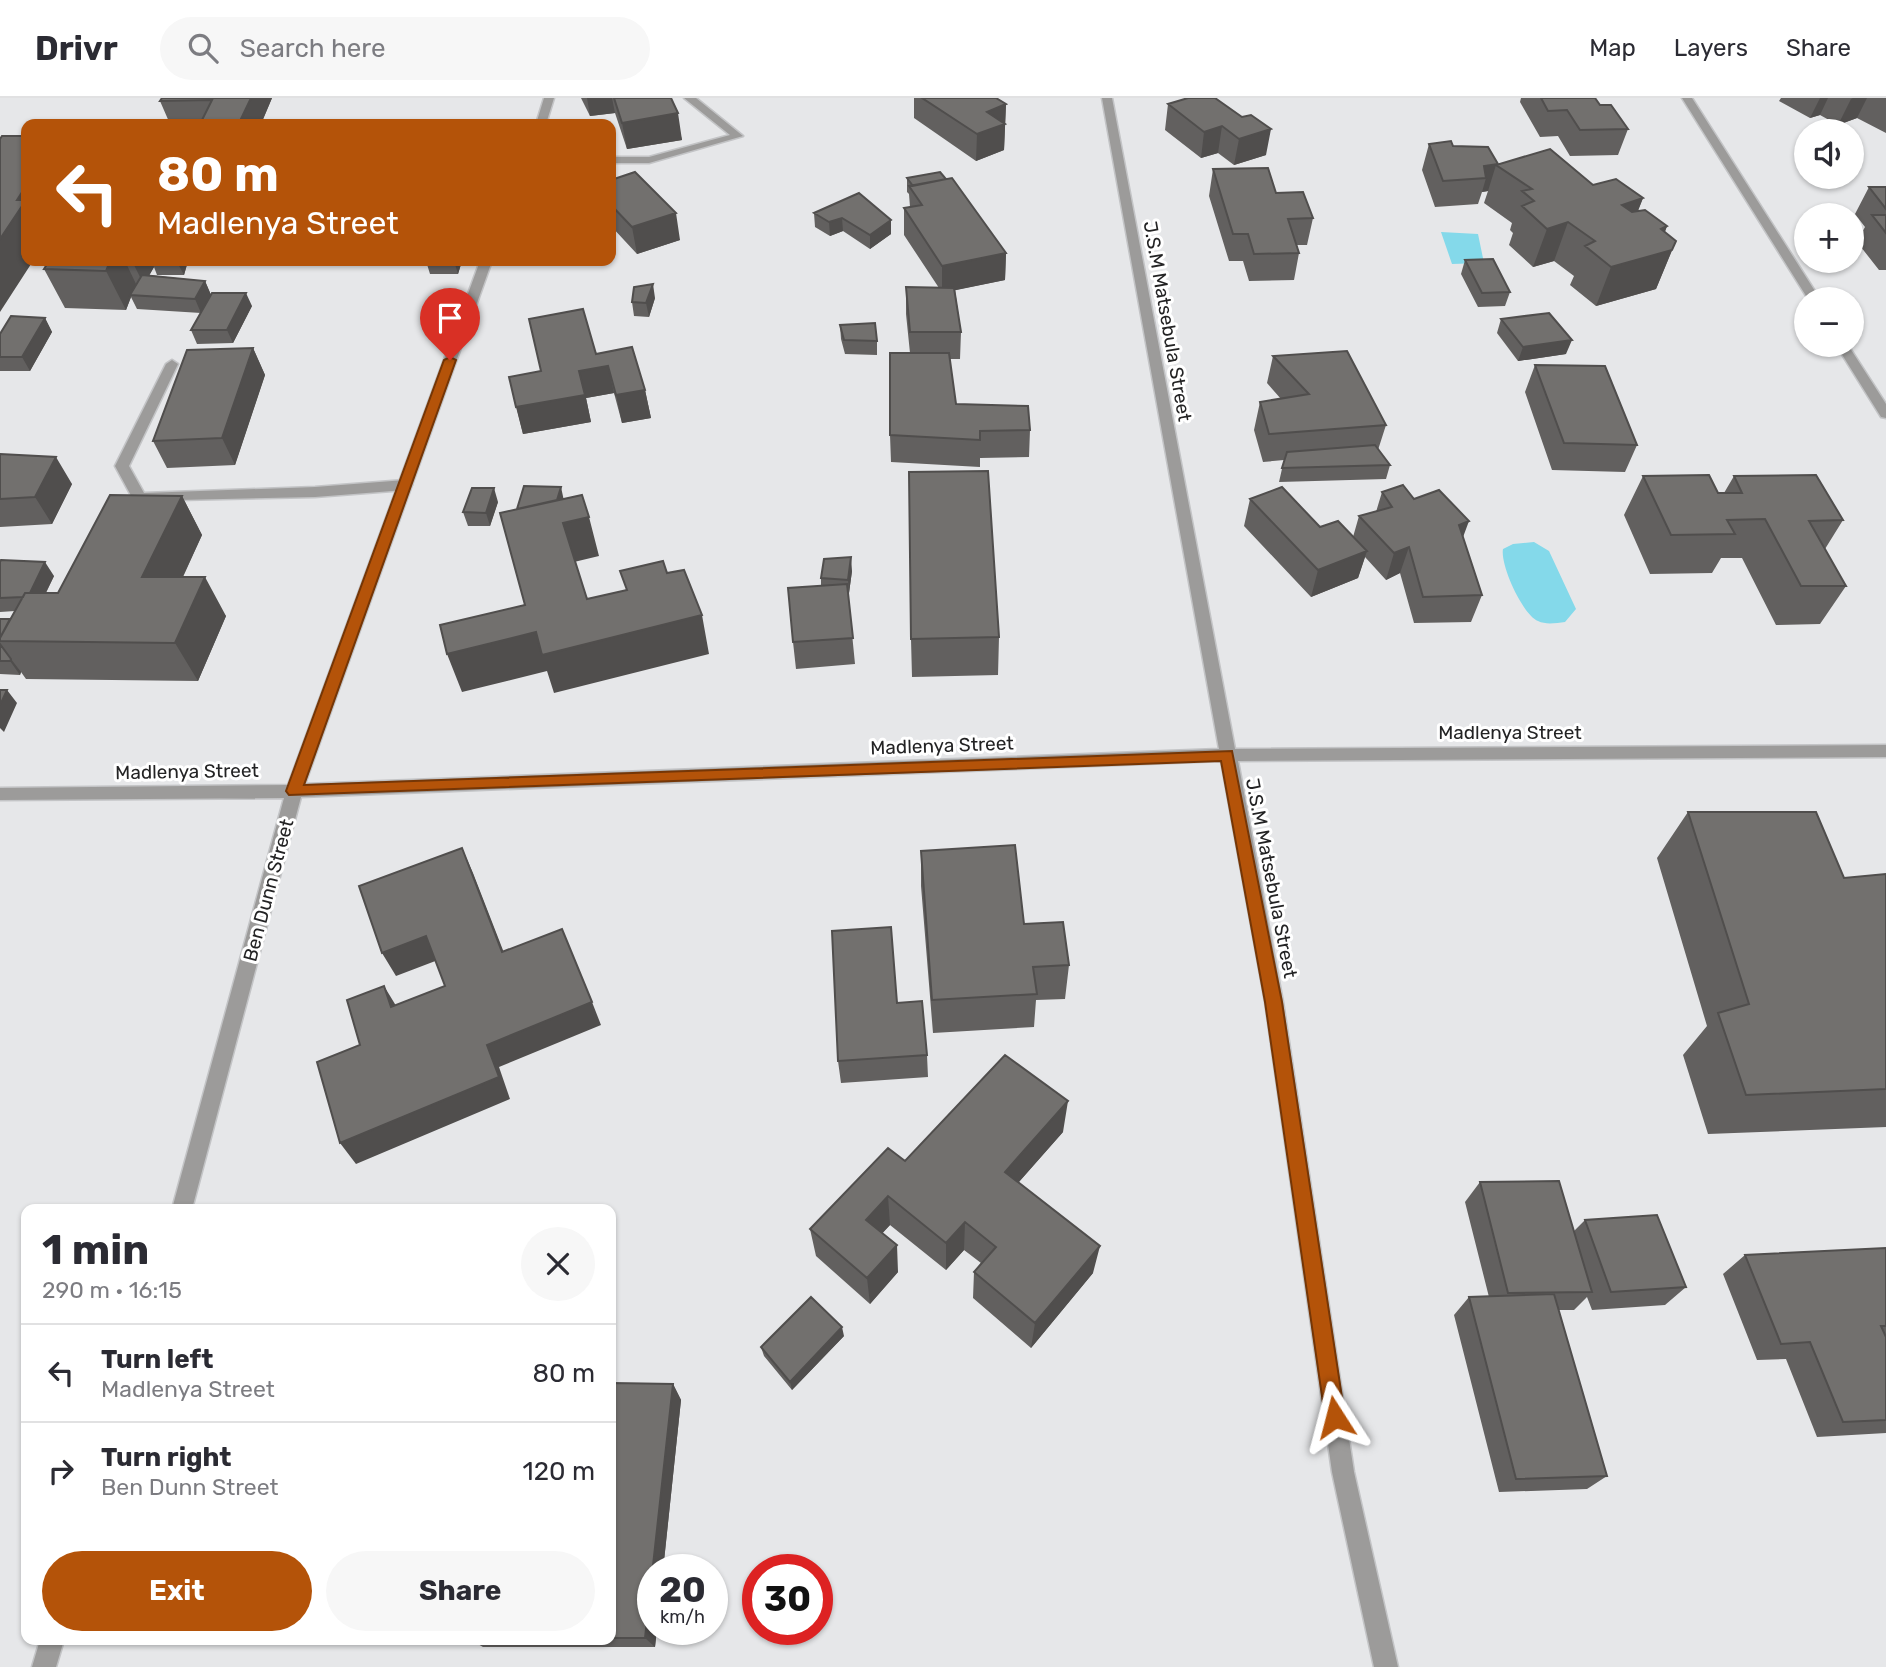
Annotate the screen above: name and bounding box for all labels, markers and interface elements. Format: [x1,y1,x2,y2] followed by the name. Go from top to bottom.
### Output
[160,17,650,80] search box
[35,29,118,68] text: Drivr
[184,29,222,67] icon: search
[240,33,386,64] text: Search here
[1589,34,1636,62] text: Map
[1674,34,1748,62] text: Layers
[1786,34,1851,62] text: Share
[1794,119,1864,357] map controls
[1794,119,1864,189] button: sound
[157,145,279,203] text: 80 m
[42,147,133,238] icon: left
[1794,203,1864,273] button: +
[157,204,399,242] text: Madlenya Street
[1139,219,1197,424] street label: J.S.M Matsebula Street
[1794,287,1864,357] button: −
[420,288,480,360] pin
[431,299,469,337] icon: arrive
[1438,721,1582,744] street label: Madlenya Street
[870,731,1015,759] street label: Madlenya Street
[115,759,260,784] street label: Madlenya Street
[1241,776,1302,981] street label: J.S.M Matsebula Street
[238,816,299,964] street label: Ben Dunn Street
[42,1225,149,1275] text: 1 min
[521,1227,595,1301] button: close
[42,1276,182,1304] text: 290 m · 16:15
[101,1344,213,1375] text: Turn left
[42,1354,80,1392] icon: left
[532,1358,595,1389] text: 80 m
[101,1375,275,1403] text: Madlenya Street
[1298,1380,1372,1454] position arrow
[101,1442,231,1473] text: Turn right
[42,1452,80,1490] icon: right
[523,1456,595,1487] text: 120 m
[101,1473,279,1501] text: Ben Dunn Street
[42,1551,312,1631] button: Exit
[326,1551,595,1631] button: Share
[742,1554,833,1645] speed limit sign: 30
[659,1569,706,1611] text: 20
[660,1606,705,1628] text: km/h

